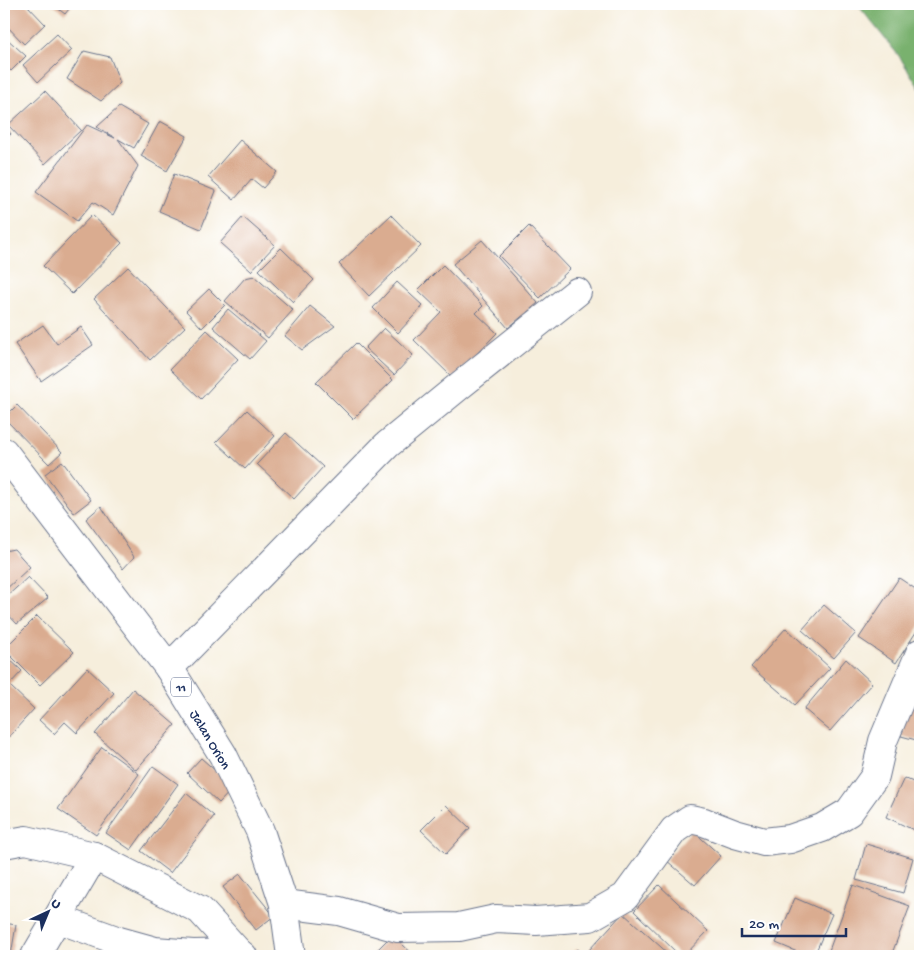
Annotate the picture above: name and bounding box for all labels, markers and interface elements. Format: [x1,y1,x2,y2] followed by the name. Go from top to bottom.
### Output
[171,678,191,696] road number: 11
[184,707,233,773] street label: Jalan Orion
[22,888,72,938] north arrow
[46,896,64,913] text: U
[742,905,845,937] scale bar
[749,916,779,934] text: 20 m

